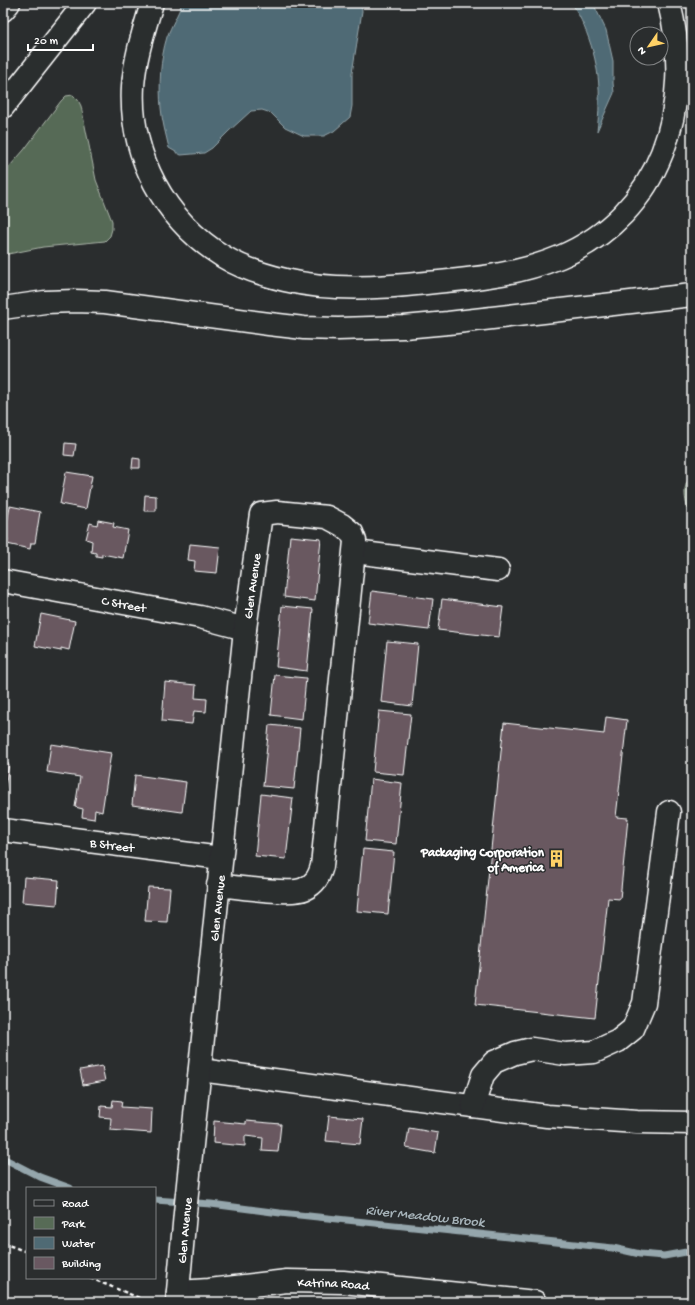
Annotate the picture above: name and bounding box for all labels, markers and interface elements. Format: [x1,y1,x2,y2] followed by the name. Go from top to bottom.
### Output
[28,26,93,52] scale bar
[629,26,669,66] north arrow
[34,35,59,49] text: 20 m
[635,44,649,57] text: N
[241,552,266,620] street label: Glen Avenue
[100,594,149,617] street label: C Street
[88,836,136,857] street label: B Street
[420,846,545,876] place label: Packaging Corporation of America
[547,848,567,868] building icon: Packaging Corporation of America
[208,874,230,942] street label: Glen Avenue
[26,1187,156,1279] legend
[176,1197,197,1264] street label: Glen Avenue
[62,1198,89,1212] text: Road
[365,1203,487,1232] water label: River Meadow Brook
[61,1218,87,1232] text: Park
[62,1238,96,1252] text: Water
[61,1258,101,1272] text: Building
[297,1276,371,1295] street label: Katrina Road

